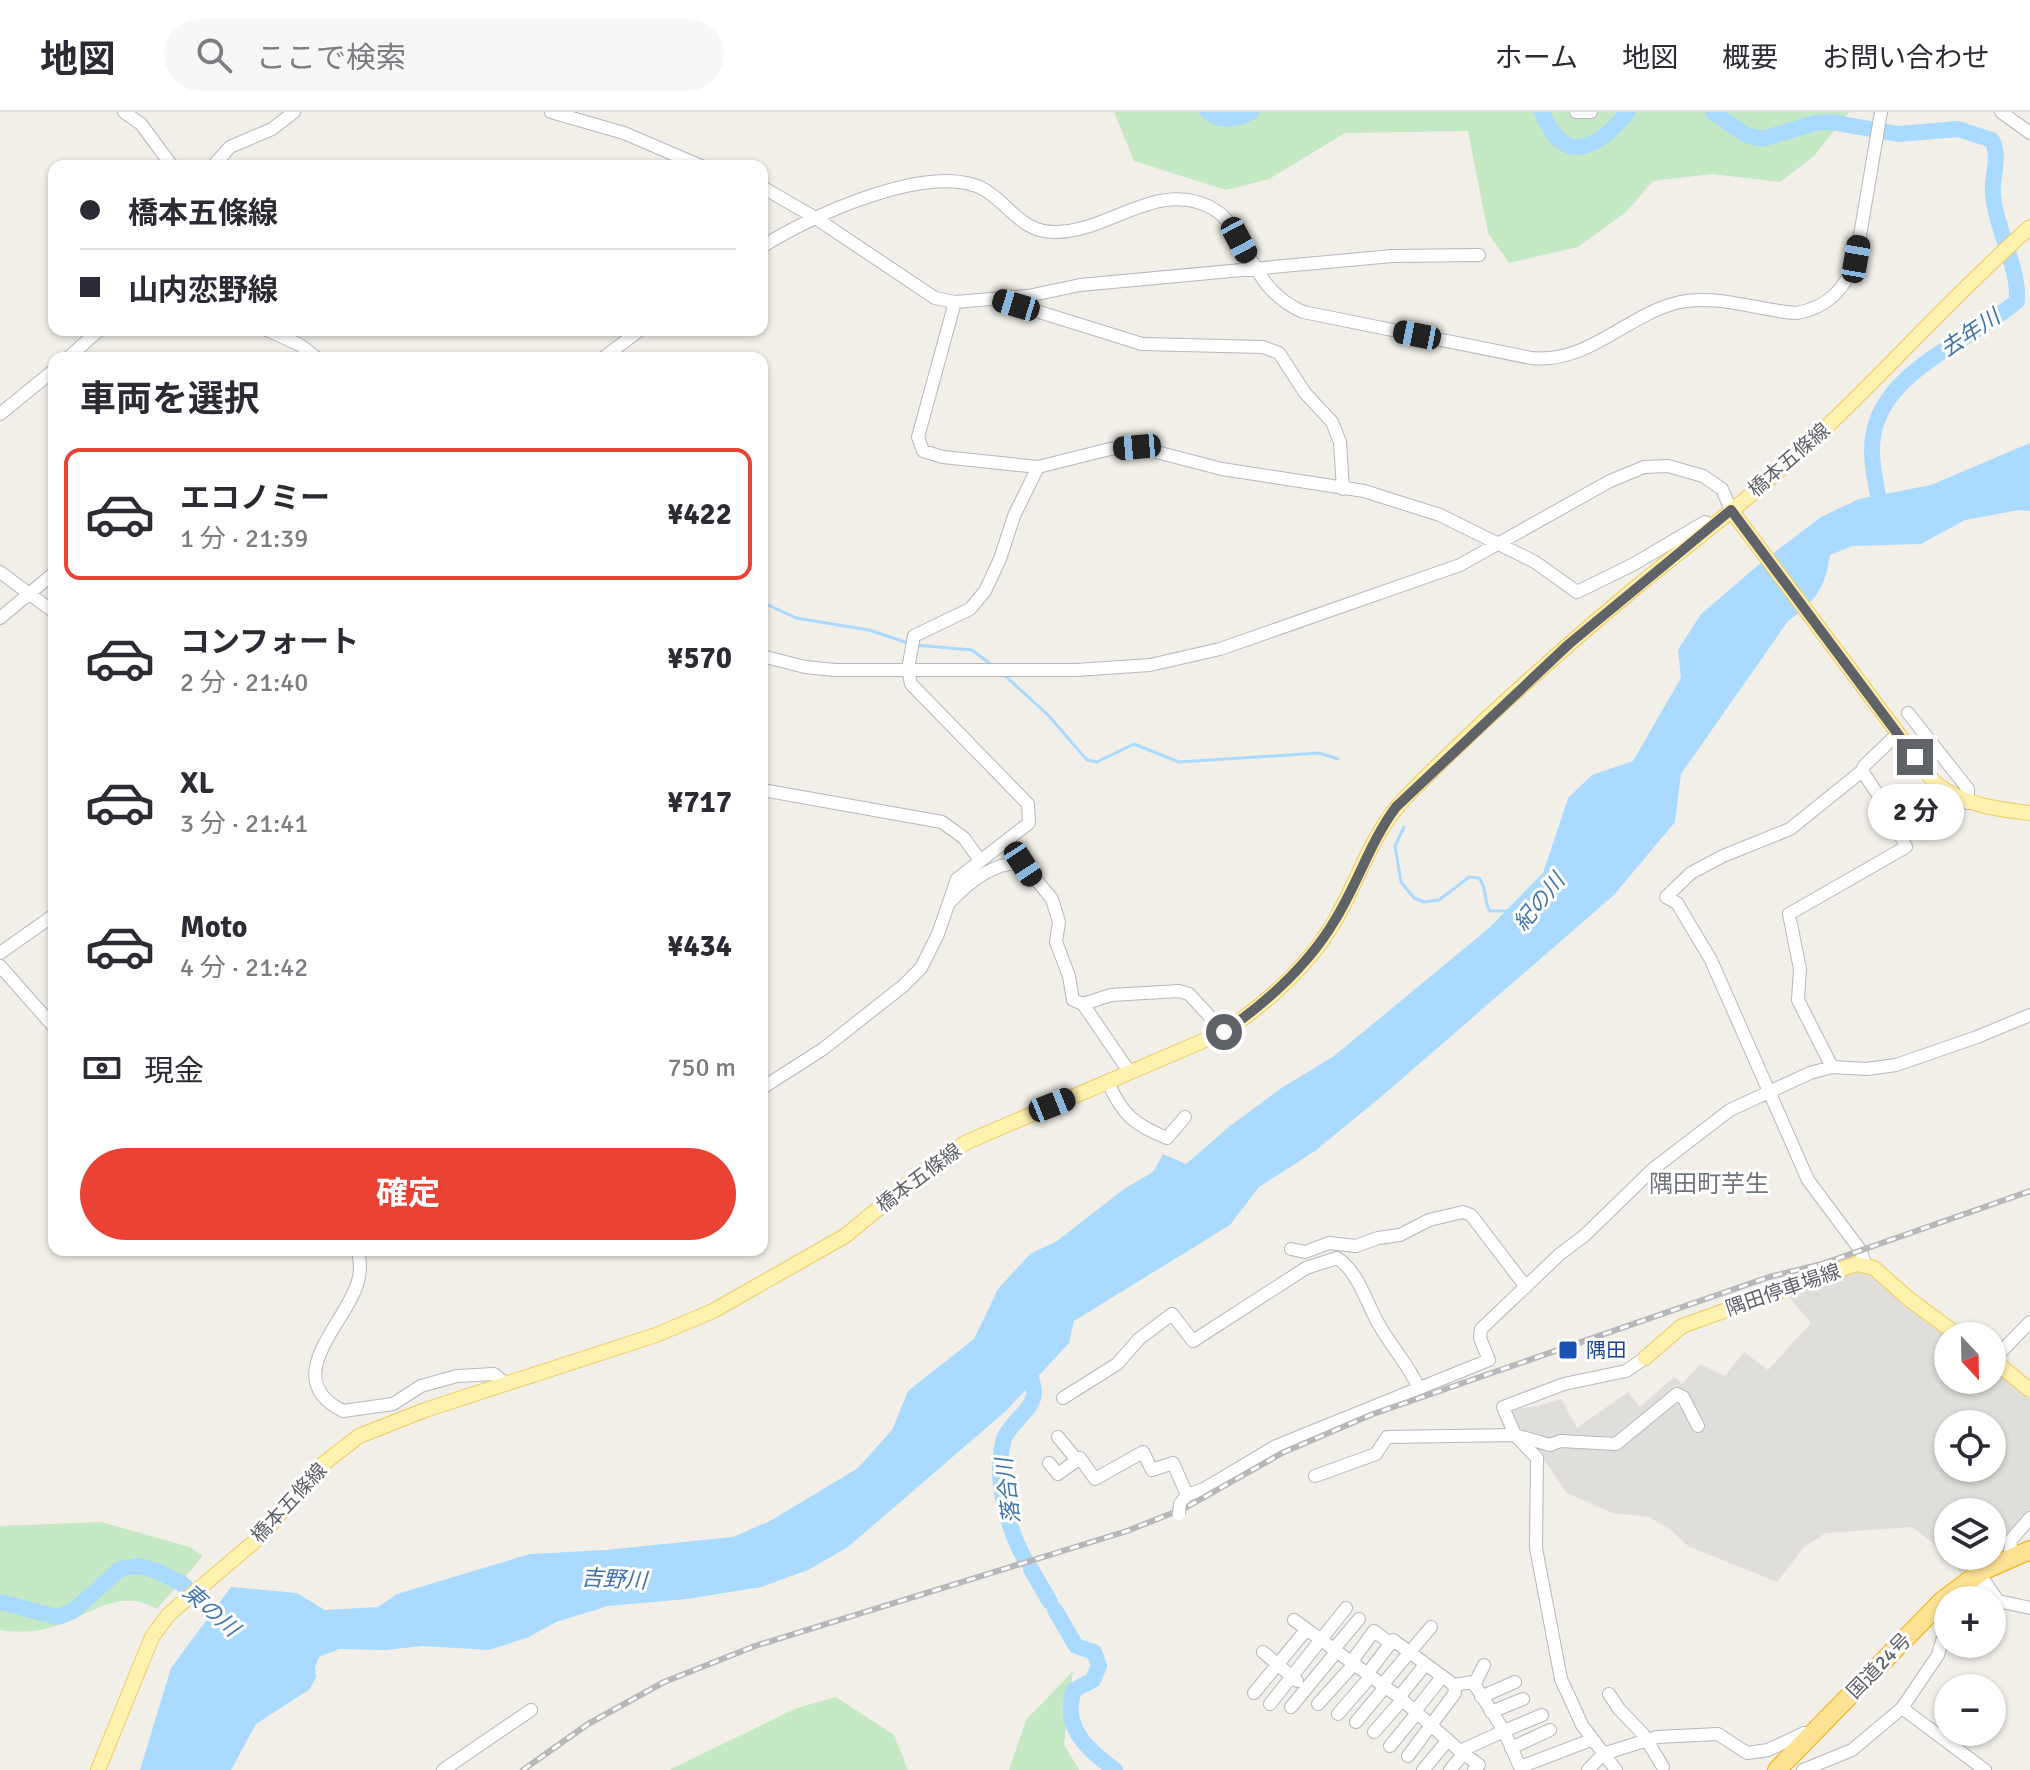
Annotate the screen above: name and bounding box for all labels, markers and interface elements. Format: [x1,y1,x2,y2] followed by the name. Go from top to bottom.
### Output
[164,19,724,91] search box
[192,33,236,77] icon: search
[40,36,116,83] text: 地図
[256,40,406,77] text: ここで検索
[1495,41,1578,75] text: ホーム
[1622,41,1678,75] text: 地図
[1722,41,1778,75] text: 概要
[1822,41,1990,75] text: お問い合わせ
[128,195,278,232] text: 橋本五條線
[1217,213,1261,267] car
[1840,233,1872,285] car
[128,272,278,309] text: 山内恋野線
[990,287,1042,323] car
[1935,302,2007,363] water label: 去年川
[1391,319,1443,351] car
[80,377,260,422] text: 車両を選択
[1743,418,1835,502] street label: 橋本五條線
[1112,433,1162,461] car
[84,478,156,550] icon: car
[180,480,330,517] text: エコノミー
[667,496,732,533] text: ¥422
[180,523,308,555] text: 1 分 · 21:39
[84,622,156,694] icon: car
[180,624,359,661] text: コンフォート
[667,640,732,677] text: ¥570
[180,667,308,699] text: 2 分 · 21:40
[1897,739,1933,775] route end
[180,765,214,802] text: XL
[84,766,156,838] icon: car
[667,784,732,821] text: ¥717
[1867,785,1963,841] callout: 2 分
[1893,796,1939,828] text: 2 分
[180,808,308,840] text: 3 分 · 21:41
[1000,837,1046,891] car
[1508,866,1572,936] water label: 紀の川
[180,909,247,946] text: Moto
[84,910,156,982] icon: car
[667,928,732,965] text: ¥434
[180,952,308,984] text: 4 分 · 21:42
[1206,1014,1242,1050] route start
[80,1046,124,1090] icon: cash
[667,1052,736,1084] text: 750 m
[144,1053,204,1090] text: 現金
[1025,1085,1079,1125] car
[872,1138,966,1218] street label: 橋本五條線
[80,1148,736,1240] button: 確定
[1649,1169,1769,1199] district label: 隅田町芋生
[1722,1259,1844,1321] street label: 隅田停車場線
[1934,1322,2006,1394] north arrow
[1934,1322,2006,1746] map controls
[1586,1338,1626,1363] place label: 隅田
[1557,1339,1579,1361] marker: 隅田
[1934,1410,2006,1482] button: locate
[990,1455,1025,1525] water label: 落合川
[246,1458,332,1548] street label: 橋本五條線
[1934,1498,2006,1570] button: layers
[580,1564,650,1594] water label: 吉野川
[177,1578,246,1643] water label: 東の川
[1934,1586,2006,1658] button: +
[1842,1628,1916,1704] street label: 国道24号
[1934,1674,2006,1746] button: −

